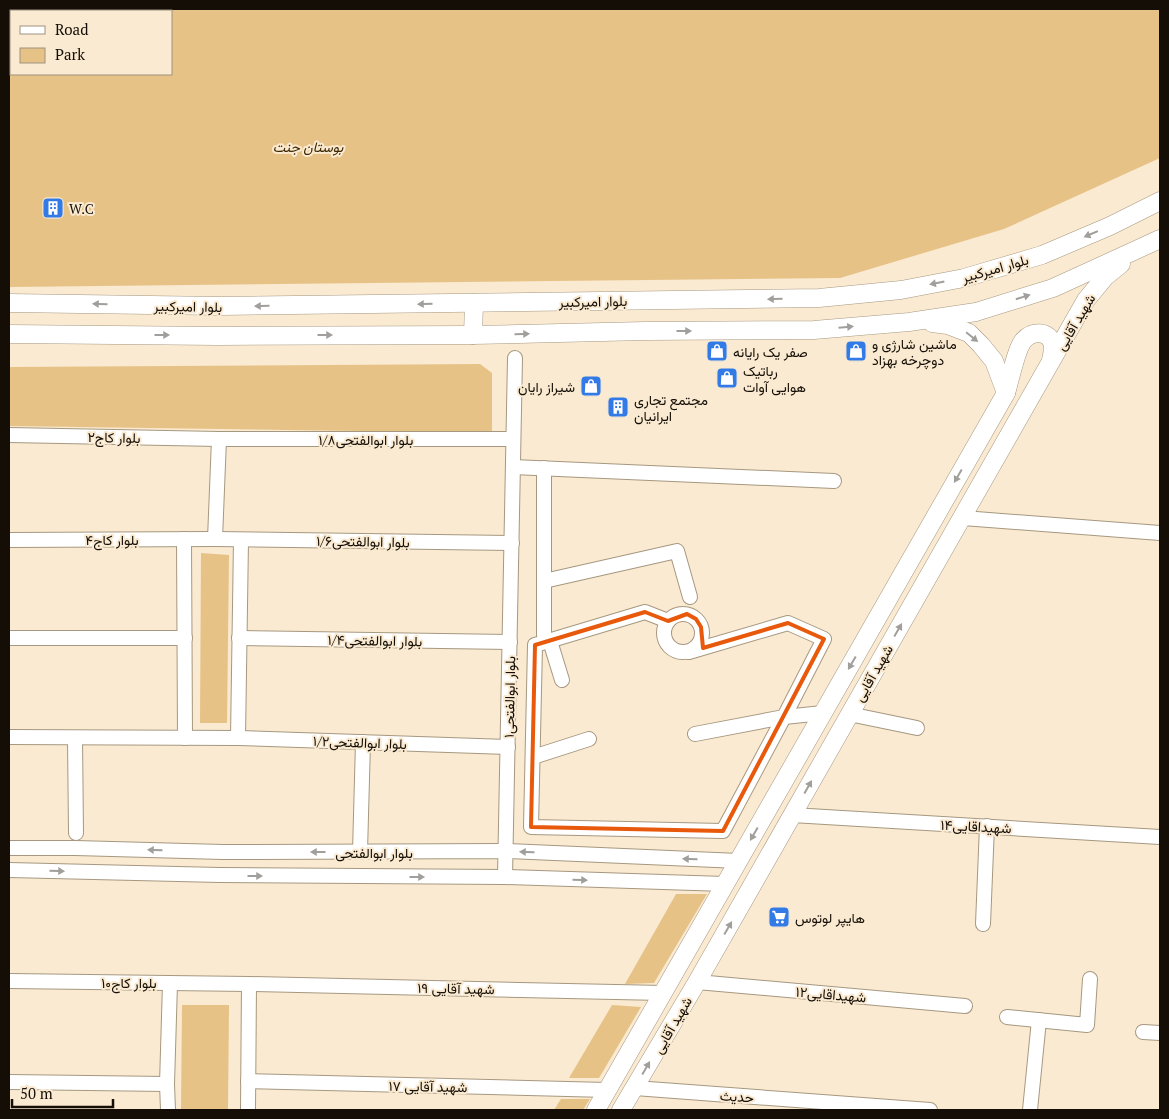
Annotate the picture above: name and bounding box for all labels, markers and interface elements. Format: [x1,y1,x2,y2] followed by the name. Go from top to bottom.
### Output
[10,10,172,75] legend
[55,19,88,39] text: Road
[55,44,85,64] text: Park
[273,137,344,156] park label: بوستان جنت
[41,196,65,220] building icon: W.C
[69,199,94,218] place label: W.C
[1084,230,1098,238] one-way arrow
[958,249,1031,287] street label: بلوار امیرکبیر
[928,280,944,288] one-way arrow
[1051,290,1099,354] street label: شهید آقایی
[558,291,627,311] street label: بلوار امیرکبیر
[1016,293,1031,301] one-way arrow
[767,295,783,303] one-way arrow
[153,296,222,316] street label: بلوار امیرکبیر
[92,300,108,308] one-way arrow
[417,300,433,308] one-way arrow
[254,302,270,310] one-way arrow
[839,323,855,331] one-way arrow
[676,327,692,335] one-way arrow
[514,329,530,337] one-way arrow
[155,331,171,339] one-way arrow
[317,331,333,339] one-way arrow
[965,332,978,343] one-way arrow
[872,334,957,370] place label: ماشین شارژی و دوچرخه بهزاد
[705,339,729,363] shop icon: صفر یک رایانه
[844,339,868,363] shop icon: ماشین شارژی و دوچرخه بهزاد
[733,342,808,361] place label: صفر یک رایانه
[743,361,806,396] place label: رباتیک هوایی آوات
[715,366,739,390] shop icon: رباتیک هوایی آوات
[579,374,603,398] shop icon: شیراز رایان
[518,377,575,396] place label: شیراز رایان
[634,390,708,425] place label: مجتمع تجاری ایرانیان
[606,395,630,419] building icon: مجتمع تجاری ایرانیان
[87,427,141,449] street label: بلوار کاج۲
[319,430,413,449] street label: بلوار ابوالفتحی۱/۸
[954,469,963,483] one-way arrow
[85,530,139,551] street label: بلوار کاج۴
[316,531,410,551] street label: بلوار ابوالفتحی۱/۶
[893,624,902,637] one-way arrow
[328,630,422,650] street label: بلوار ابوالفتحی۱/۴
[849,641,897,705] street label: شهید آقایی
[848,655,856,670] one-way arrow
[499,656,519,738] street label: بلوار ابوالفتحی۱
[313,731,407,753] street label: بلوار ابوالفتحی۱/۲
[804,779,812,794] one-way arrow
[940,815,1012,837] street label: شهیداقایی۱۴
[749,828,758,841] one-way arrow
[335,843,413,862] street label: بلوار ابوالفتحی
[147,846,163,854] one-way arrow
[309,848,325,856] one-way arrow
[519,848,535,856] one-way arrow
[682,855,698,863] one-way arrow
[50,867,66,875] one-way arrow
[247,872,263,880] one-way arrow
[410,873,426,881] one-way arrow
[572,876,588,884] one-way arrow
[767,905,791,929] supermarket icon: هایپر لوتوس
[795,908,865,928] place label: هایپر لوتوس
[724,920,732,935] one-way arrow
[101,973,157,994] street label: بلوار کاج۱۰
[417,978,495,998] street label: شهید آقایی ۱۹
[795,981,867,1007] street label: شهیداقایی۱۲
[648,993,696,1057] street label: شهید آقایی
[642,1062,651,1075] one-way arrow
[12,1076,114,1108] scale bar
[388,1076,468,1096] street label: شهید آقایی ۱۷
[20,1083,53,1103] text: 50 m
[719,1085,755,1107] street label: حدیث

